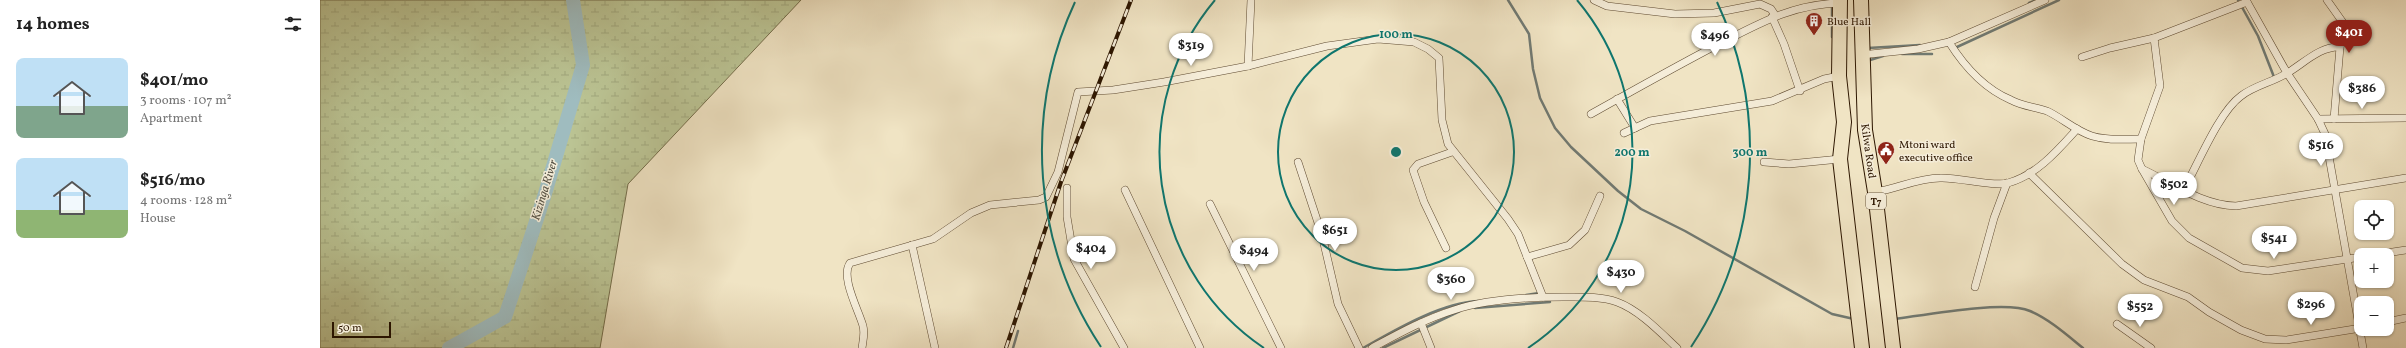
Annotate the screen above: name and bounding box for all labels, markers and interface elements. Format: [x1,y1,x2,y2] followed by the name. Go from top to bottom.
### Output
[1804,11,1824,36] building icon: Blue Hall
[16,13,90,36] text: 14 homes
[282,13,304,35] icon: filters
[1827,15,1871,30] place label: Blue Hall
[2325,20,2373,54] pin: $401
[1691,23,1739,57] pin: $496
[2335,24,2363,42] text: $401
[1379,27,1413,43] text: 100 m
[1700,27,1730,45] text: $496
[1167,33,1215,67] pin: $319
[1178,37,1204,55] text: $319
[140,69,208,92] text: $401/mo
[48,74,96,122] icon: home
[2338,76,2386,110] pin: $386
[2348,80,2376,98] text: $386
[140,92,231,110] text: 3 rooms · 107 m²
[140,110,203,128] text: Apartment
[1856,123,1879,180] street label: Kilwa Road
[2297,133,2345,167] pin: $516
[2308,137,2334,155] text: $516
[1899,138,1973,166] place label: Mtoni ward executive office
[1876,140,1896,165] public building icon: Mtoni ward executive office
[1389,145,1403,159] centre of rings
[1614,145,1650,161] text: 200 m
[1733,145,1768,161] text: 300 m
[528,158,562,223] water label: Kizinga River
[140,169,205,192] text: $516/mo
[2150,172,2198,206] pin: $502
[48,174,96,222] icon: home
[2160,176,2188,194] text: $502
[140,192,232,210] text: 4 rooms · 128 m²
[1866,193,1886,209] road number: T7
[2354,200,2394,336] map controls
[2354,200,2394,240] button: locate
[140,210,176,228] text: House
[1311,218,1359,252] pin: $651
[1322,222,1348,240] text: $651
[2250,226,2298,260] pin: $541
[2261,230,2287,248] text: $541
[1067,236,1115,270] pin: $404
[1230,238,1278,272] pin: $494
[1076,240,1106,258] text: $404
[1239,242,1269,260] text: $494
[2354,248,2394,288] button: +
[1597,260,1645,294] pin: $430
[1606,264,1636,282] text: $430
[1427,267,1475,301] pin: $360
[1436,271,1466,289] text: $360
[2287,292,2335,326] pin: $296
[2116,294,2164,328] pin: $552
[2297,296,2325,314] text: $296
[2354,296,2394,336] button: −
[2127,298,2153,316] text: $552
[332,320,391,339] scale bar
[338,321,362,336] text: 50 m

